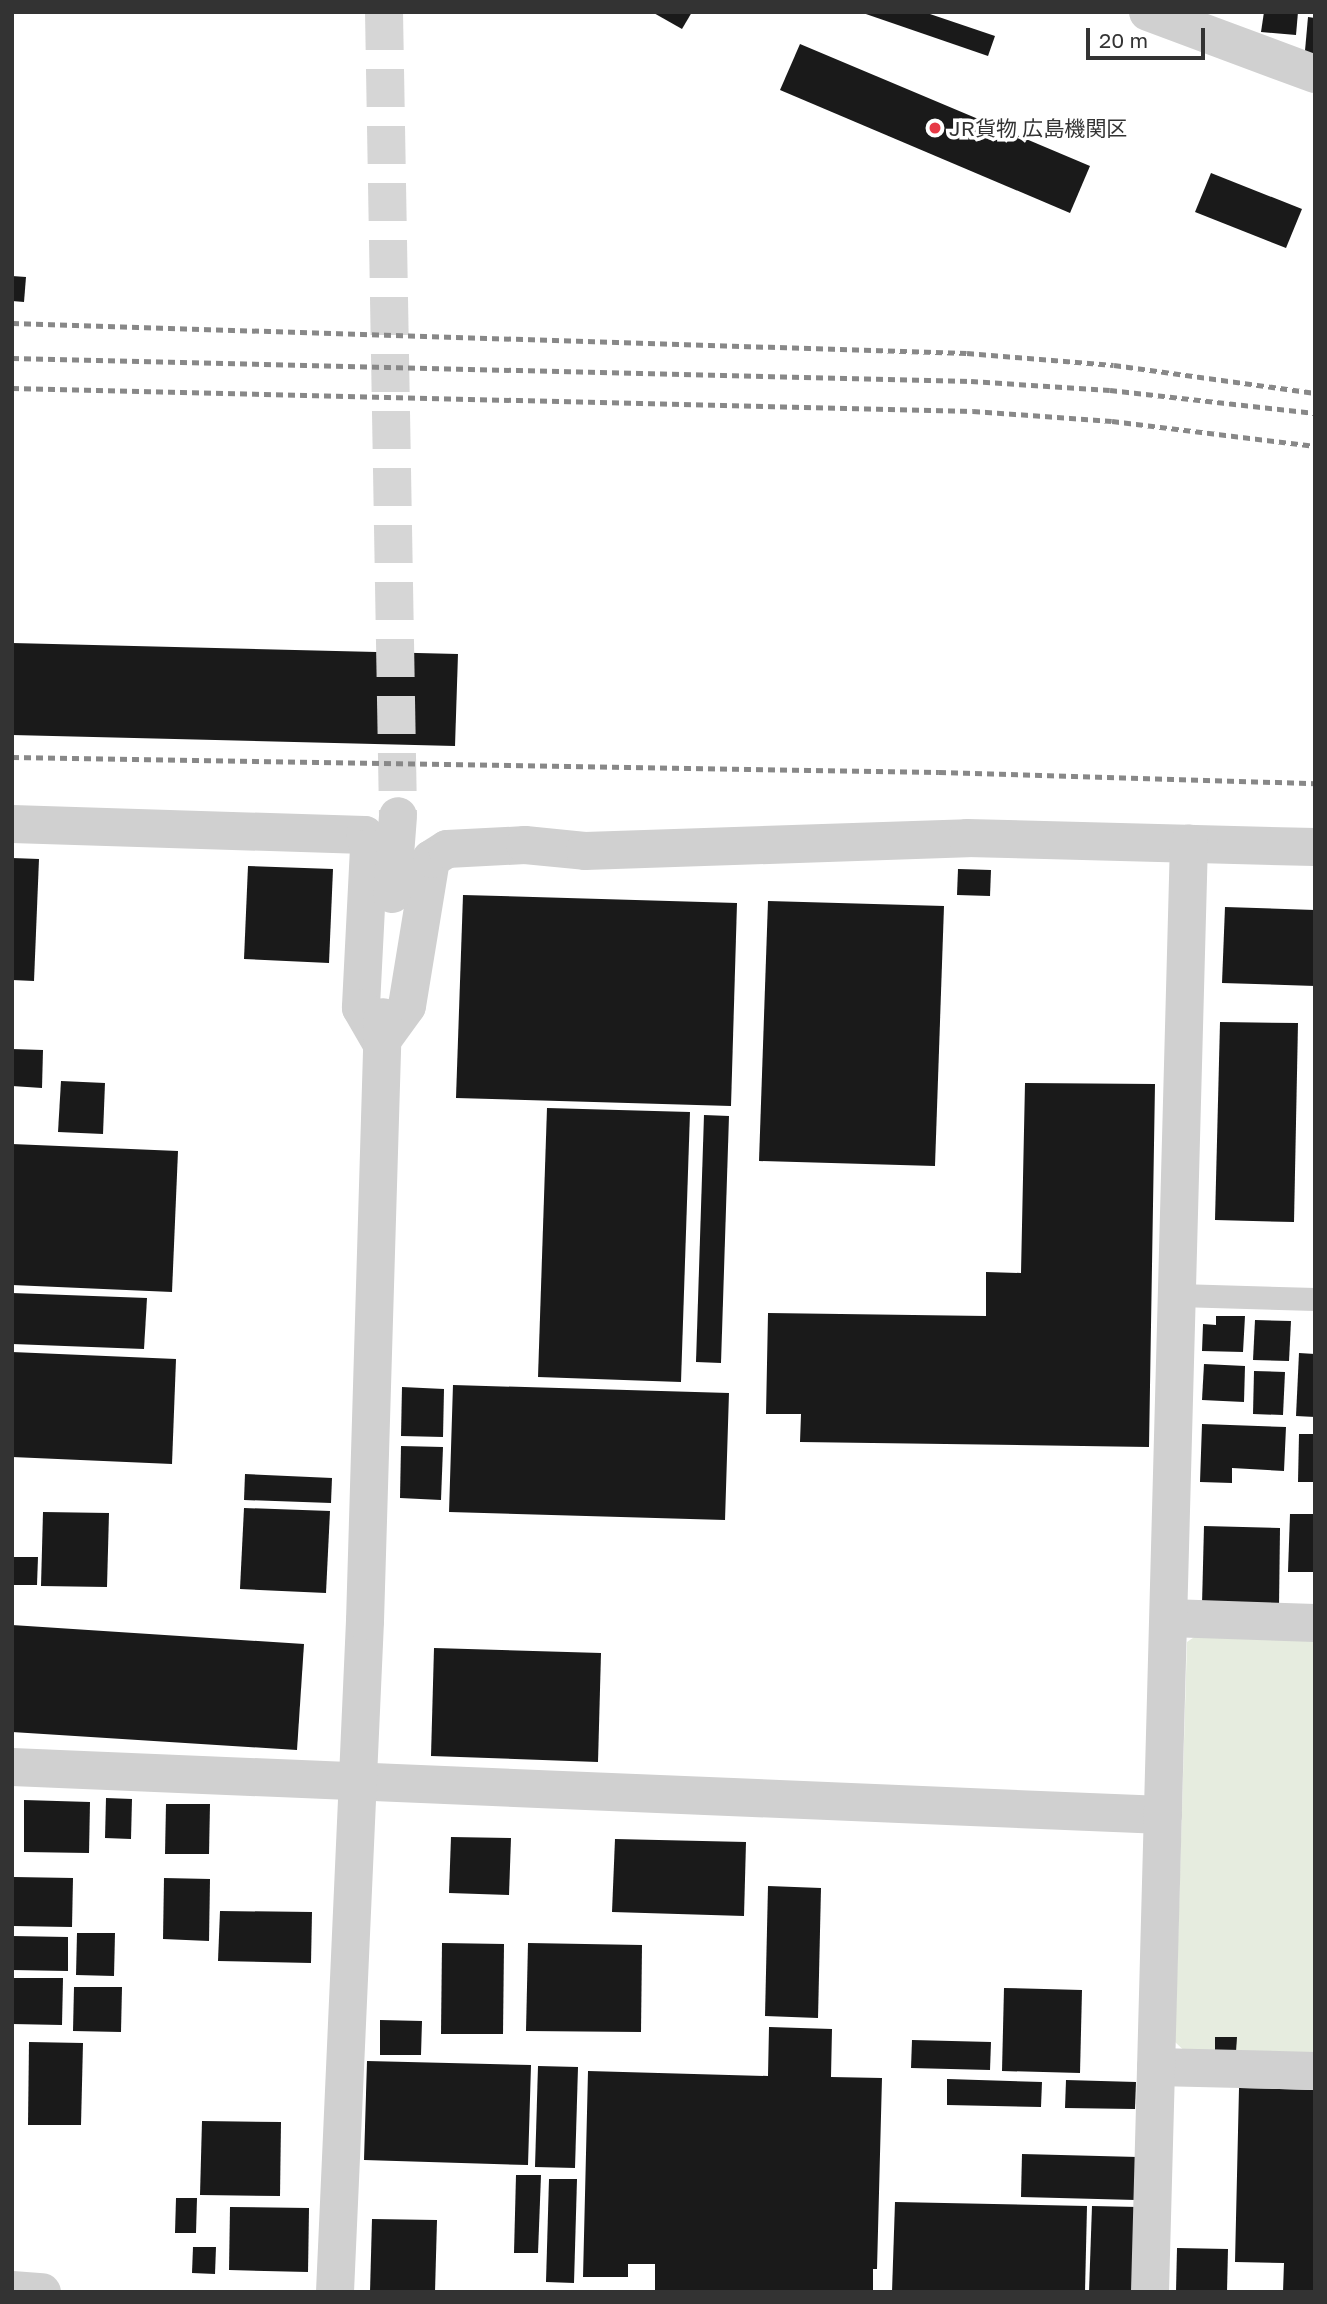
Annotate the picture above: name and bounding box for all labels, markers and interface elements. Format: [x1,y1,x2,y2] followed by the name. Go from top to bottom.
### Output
[1089,14,1208,58] scale bar
[1099,27,1148,53] text: 20 m
[949,115,1127,141] place label: JR貨物 広島機関区
[927,120,943,136] marker: JR貨物 広島機関区

